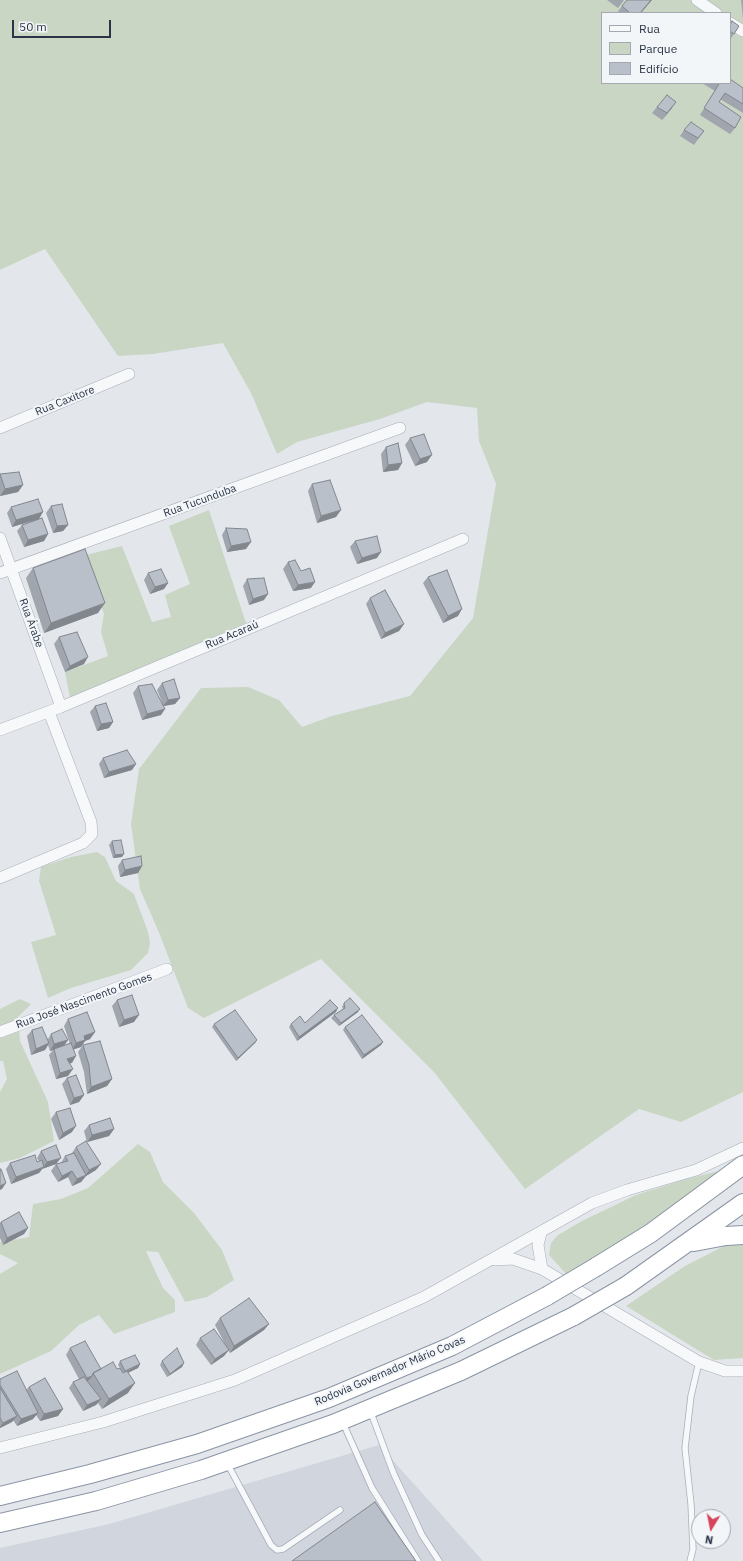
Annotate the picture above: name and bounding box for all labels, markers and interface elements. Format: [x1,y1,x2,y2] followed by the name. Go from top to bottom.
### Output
[14,12,113,38] scale bar
[601,12,731,84] legend
[19,19,47,34] text: 50 m
[639,21,660,36] text: Rua
[639,41,677,56] text: Parque
[639,61,678,76] text: Edifício
[33,383,97,419] street label: Rua Caxitore
[162,482,238,520] street label: Rua Tucunduba
[16,597,46,649] street label: Rua Árabe
[203,618,261,652] street label: Rua Acaraú
[14,970,154,1032] street label: Rua José Nascimento Gomes
[313,1333,467,1409] street label: Rodovia Governador Mário Covas
[691,1509,731,1549] north arrow
[704,1532,714,1547] text: N

